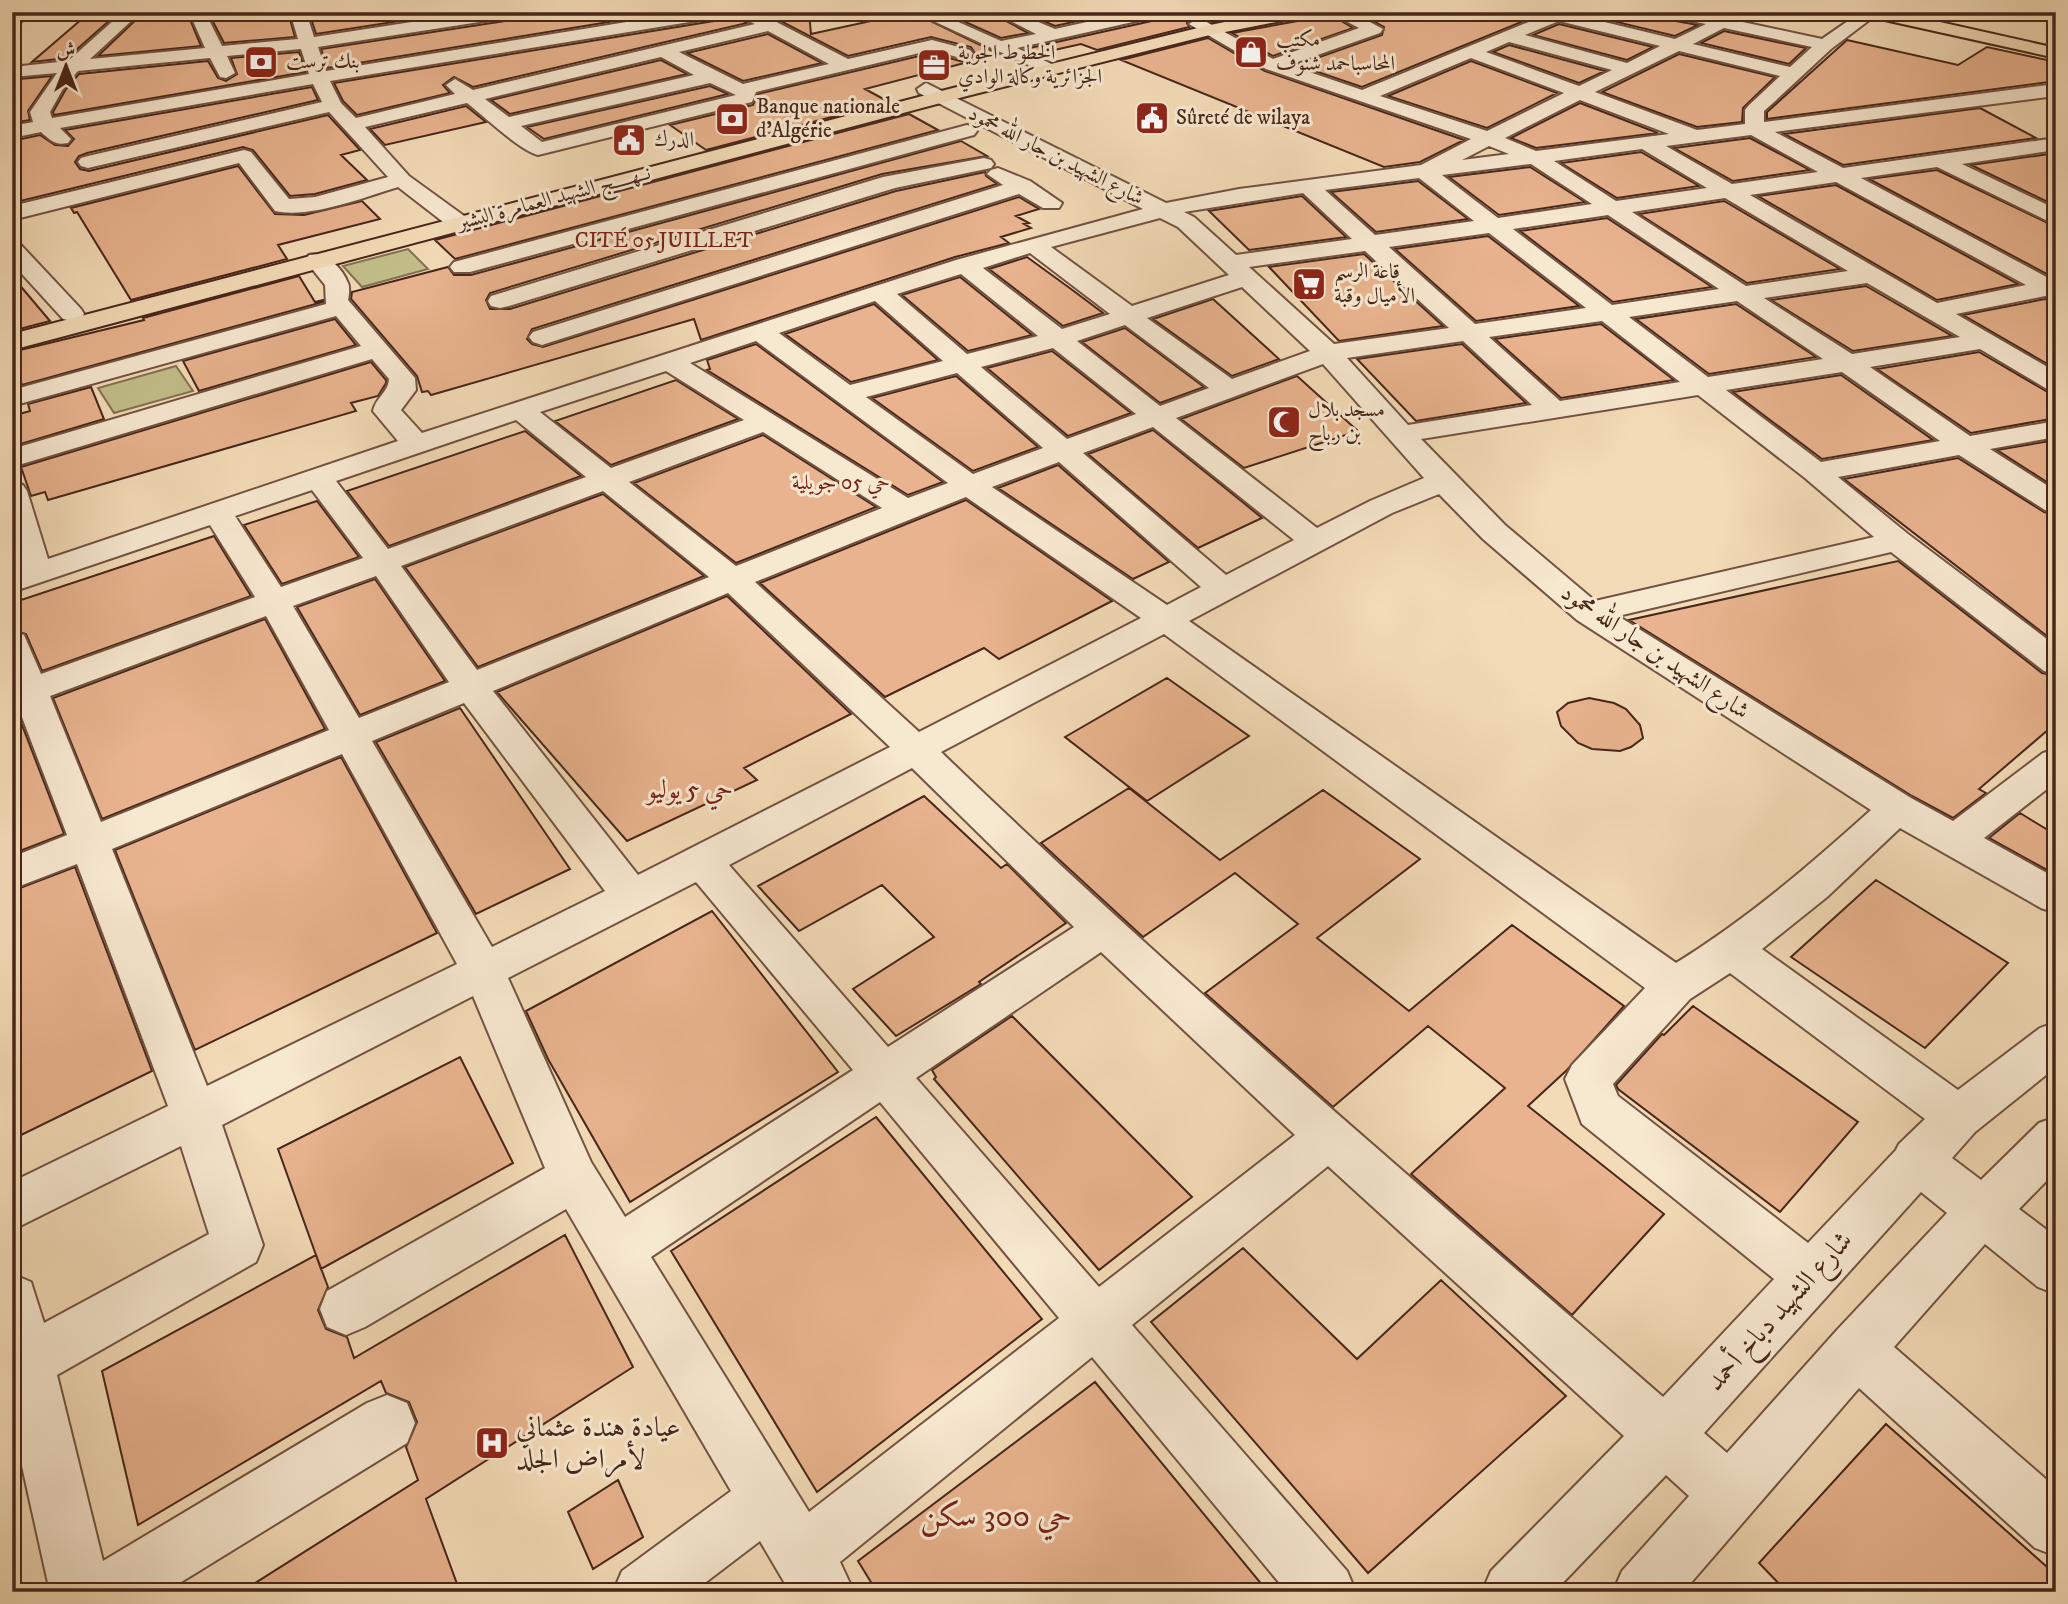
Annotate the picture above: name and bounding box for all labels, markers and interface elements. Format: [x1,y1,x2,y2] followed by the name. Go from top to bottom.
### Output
[1276,27,1395,77] place label: مكتب المحاسباحمد شنوف
[32,32,102,102] north arrow
[1232,33,1270,71] shop icon: مكتب المحاسباحمد شنوف
[57,39,75,62] text: ش
[958,40,1102,92] place label: الخطوط الجوية الجزائرية وكالة الوادي
[242,43,280,81] bank icon: بنك ترست
[915,46,953,84] office icon: الخطوط الجوية الجزائرية وكالة الوادي
[286,49,360,75] place label: بنك ترست
[756,94,900,144] place label: Banque nationale d'Algérie
[962,96,1150,215] street label: شارع الشهيد بن جار الله محمود
[1133,99,1171,137] public building icon: Sûreté de wilaya
[713,100,751,138] bank icon: Banque nationale d'Algérie
[1176,105,1310,131] place label: Sûreté de wilaya
[610,121,648,159] public building icon: الدرك
[654,127,694,153] place label: الدرك
[452,160,655,242] street label: نــهـــــج الشهيد العمامرة البشير
[575,227,753,254] district label: CITÉ 05 JUILLET
[1334,259,1415,309] place label: قاعة الرسم الأميال وقبة
[1290,265,1328,303] supermarket icon: قاعة الرسم الأميال وقبة
[1308,397,1385,452] place label: مسجد بلال بن رباح
[1265,403,1303,441] mosque icon: مسجد بلال بن رباح
[792,470,890,499] district label: حي 05 جويلية
[1553,574,1758,730] street label: شارع الشهيد بن جار الله محمود
[644,774,733,811] district label: حي 5 يوليو
[1695,1221,1866,1403] street label: شارع الشهيد دباخ أحمد
[516,1410,681,1478] place label: عيادة هندة عثماني لأمراض الجلد
[473,1424,511,1462] hospital icon: عيادة هندة عثماني لأمراض الجلد
[920,1497,1072,1541] district label: حي 300 سكن

